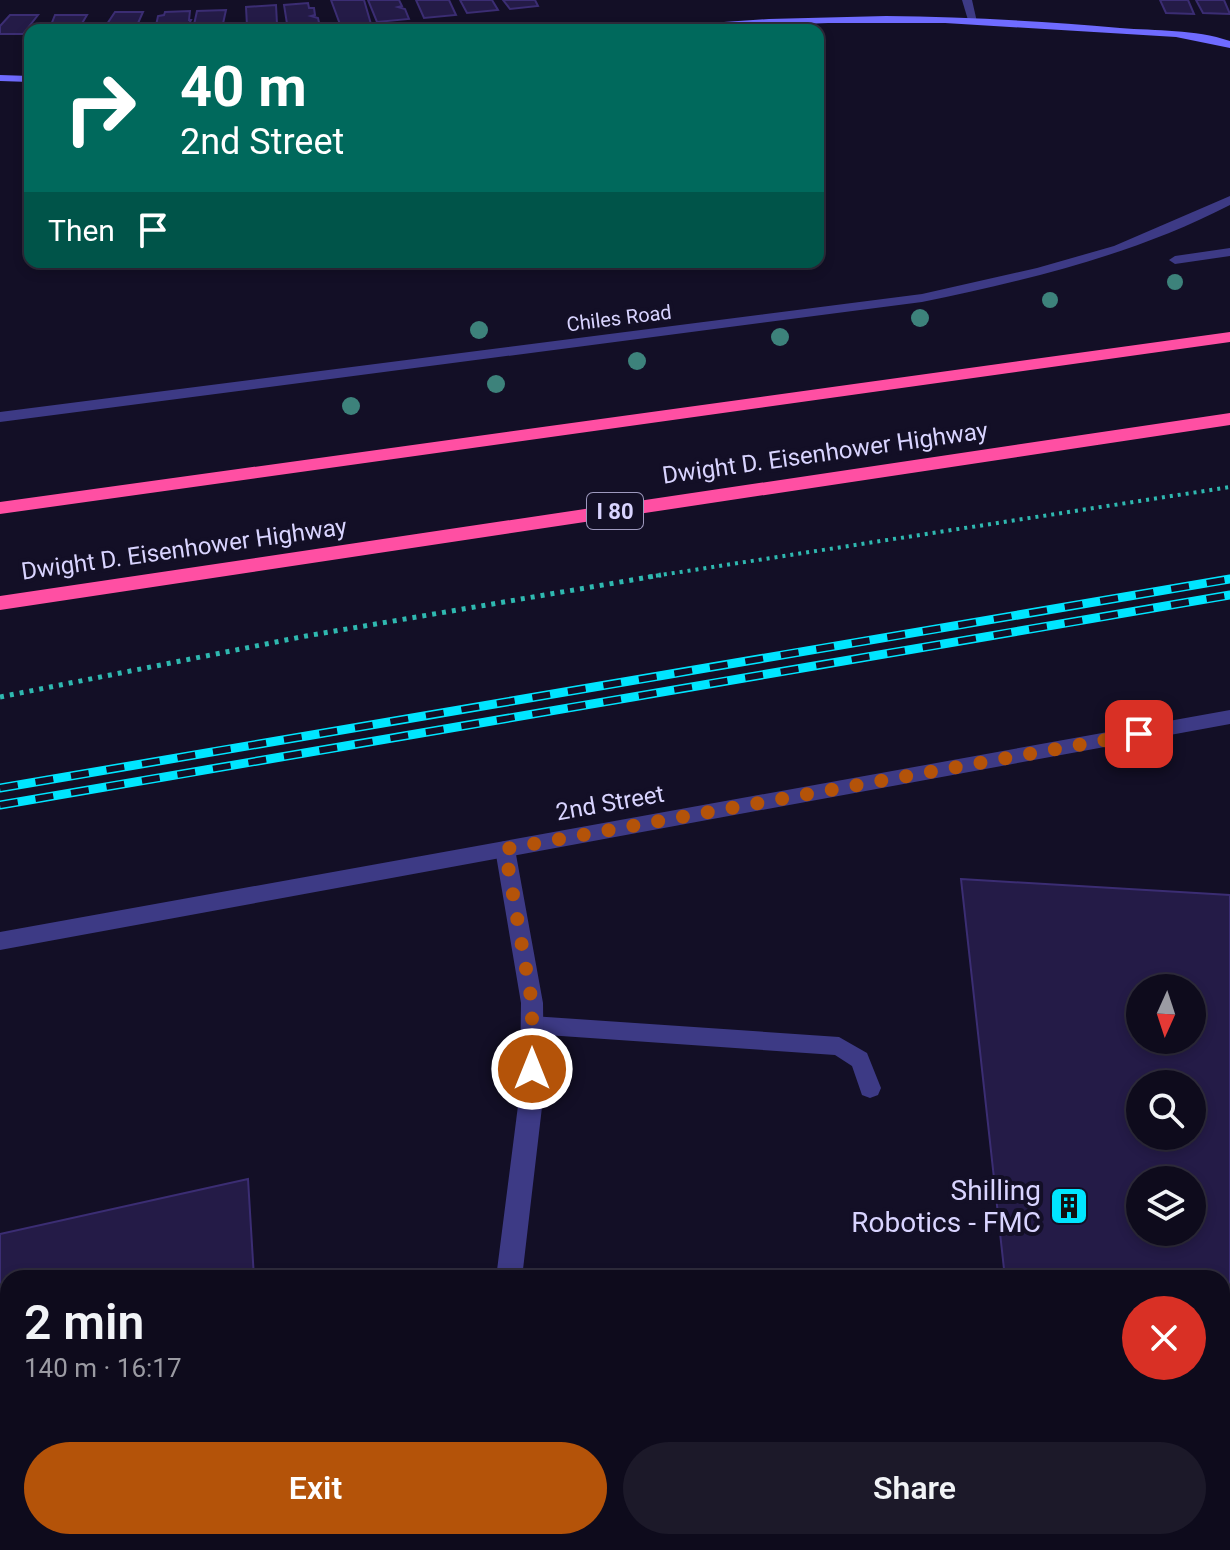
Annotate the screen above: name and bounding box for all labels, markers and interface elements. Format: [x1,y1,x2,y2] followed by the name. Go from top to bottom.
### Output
[180,54,307,120] text: 40 m
[48,56,152,160] icon: right
[180,121,344,163] text: 2nd Street
[131,208,175,252] icon: arrive
[48,213,115,248] text: Then
[565,300,673,336] street label: Chiles Road
[660,416,990,490] street label: Dwight D. Eisenhower Highway
[587,493,643,529] road number: I 80
[19,512,349,586] street label: Dwight D. Eisenhower Highway
[1105,700,1173,768] pin
[1117,712,1161,756] icon: arrive
[554,780,667,826] street label: 2nd Street
[1126,974,1206,1054] north arrow
[1126,974,1206,1246] map controls
[490,1027,574,1111] position arrow
[1126,1070,1206,1150] button: search
[1126,1166,1206,1246] button: layers
[851,1174,1041,1239] place label: Shilling Robotics - FMC
[1048,1185,1090,1227] building icon: Shilling Robotics - FMC
[24,1294,144,1351] text: 2 min
[1122,1296,1206,1380] button: close
[24,1353,182,1383] text: 140 m · 16:17
[24,1442,607,1534] button: Exit
[623,1442,1206,1534] button: Share

